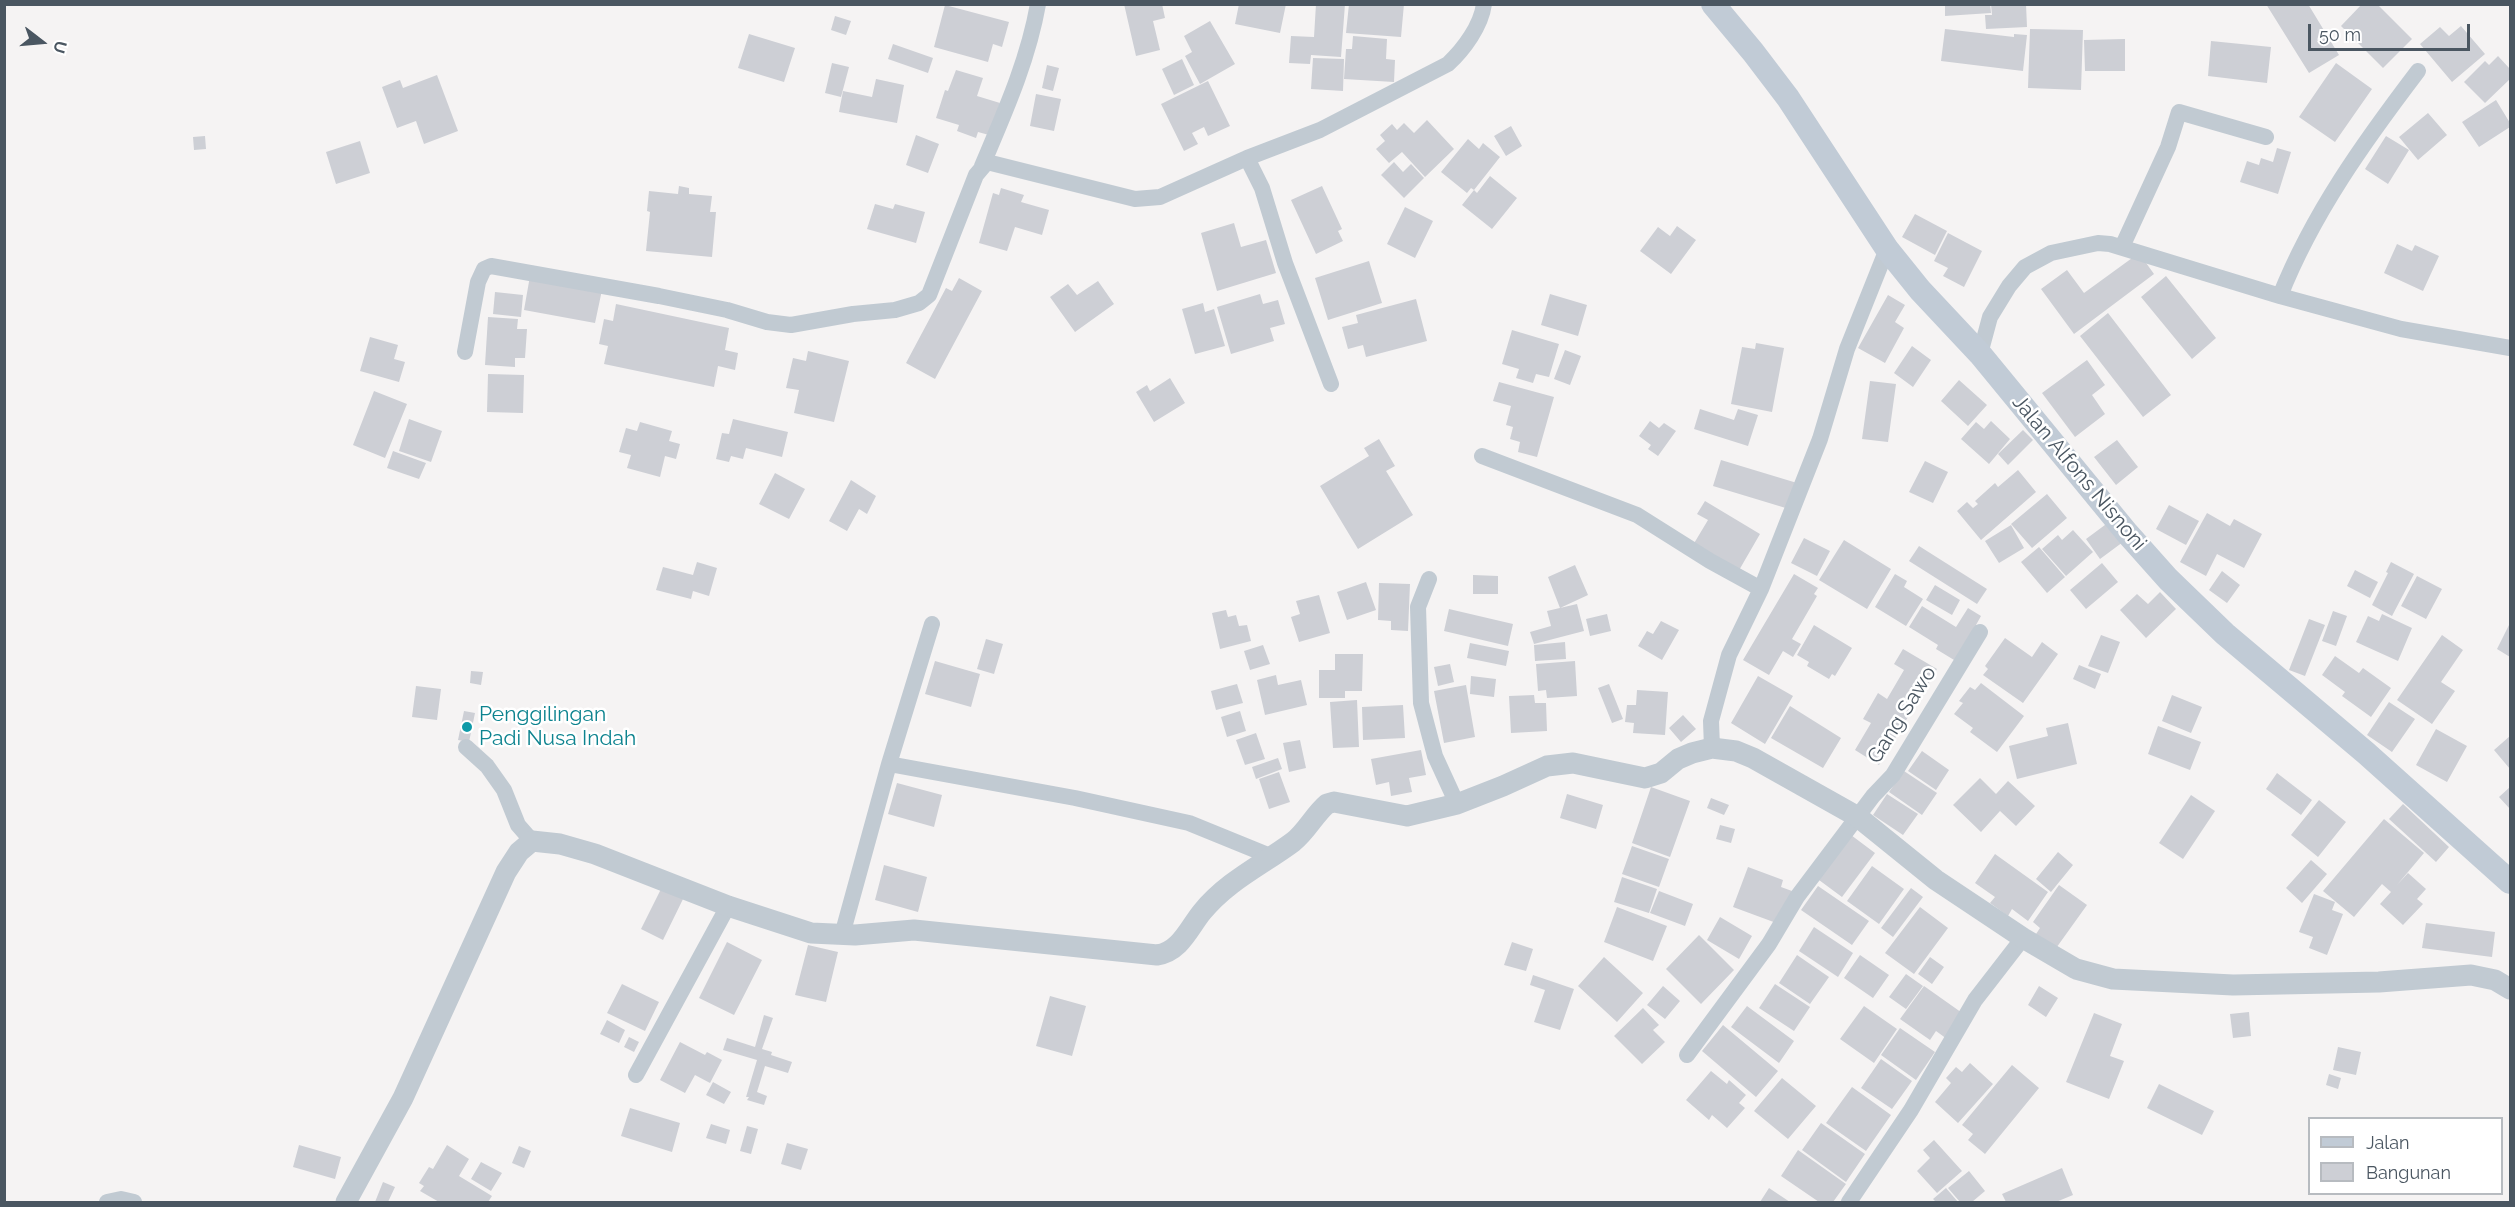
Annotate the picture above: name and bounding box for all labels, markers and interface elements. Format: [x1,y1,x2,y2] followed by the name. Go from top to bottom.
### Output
[12,12,72,72] north arrow
[2311,12,2473,50] scale bar
[2319,24,2361,45] text: 50 m
[49,39,71,55] text: U
[2007,390,2151,556] street label: Jalan Alfons Nisnoni
[1862,662,1942,768] street label: Gang Sawo
[479,702,636,752] place label: Penggilingan Padi Nusa Indah
[460,720,474,734] marker: Penggilingan Padi Nusa Indah
[2308,1117,2503,1195] legend
[2366,1132,2410,1153] text: Jalan
[2366,1162,2451,1183] text: Bangunan

